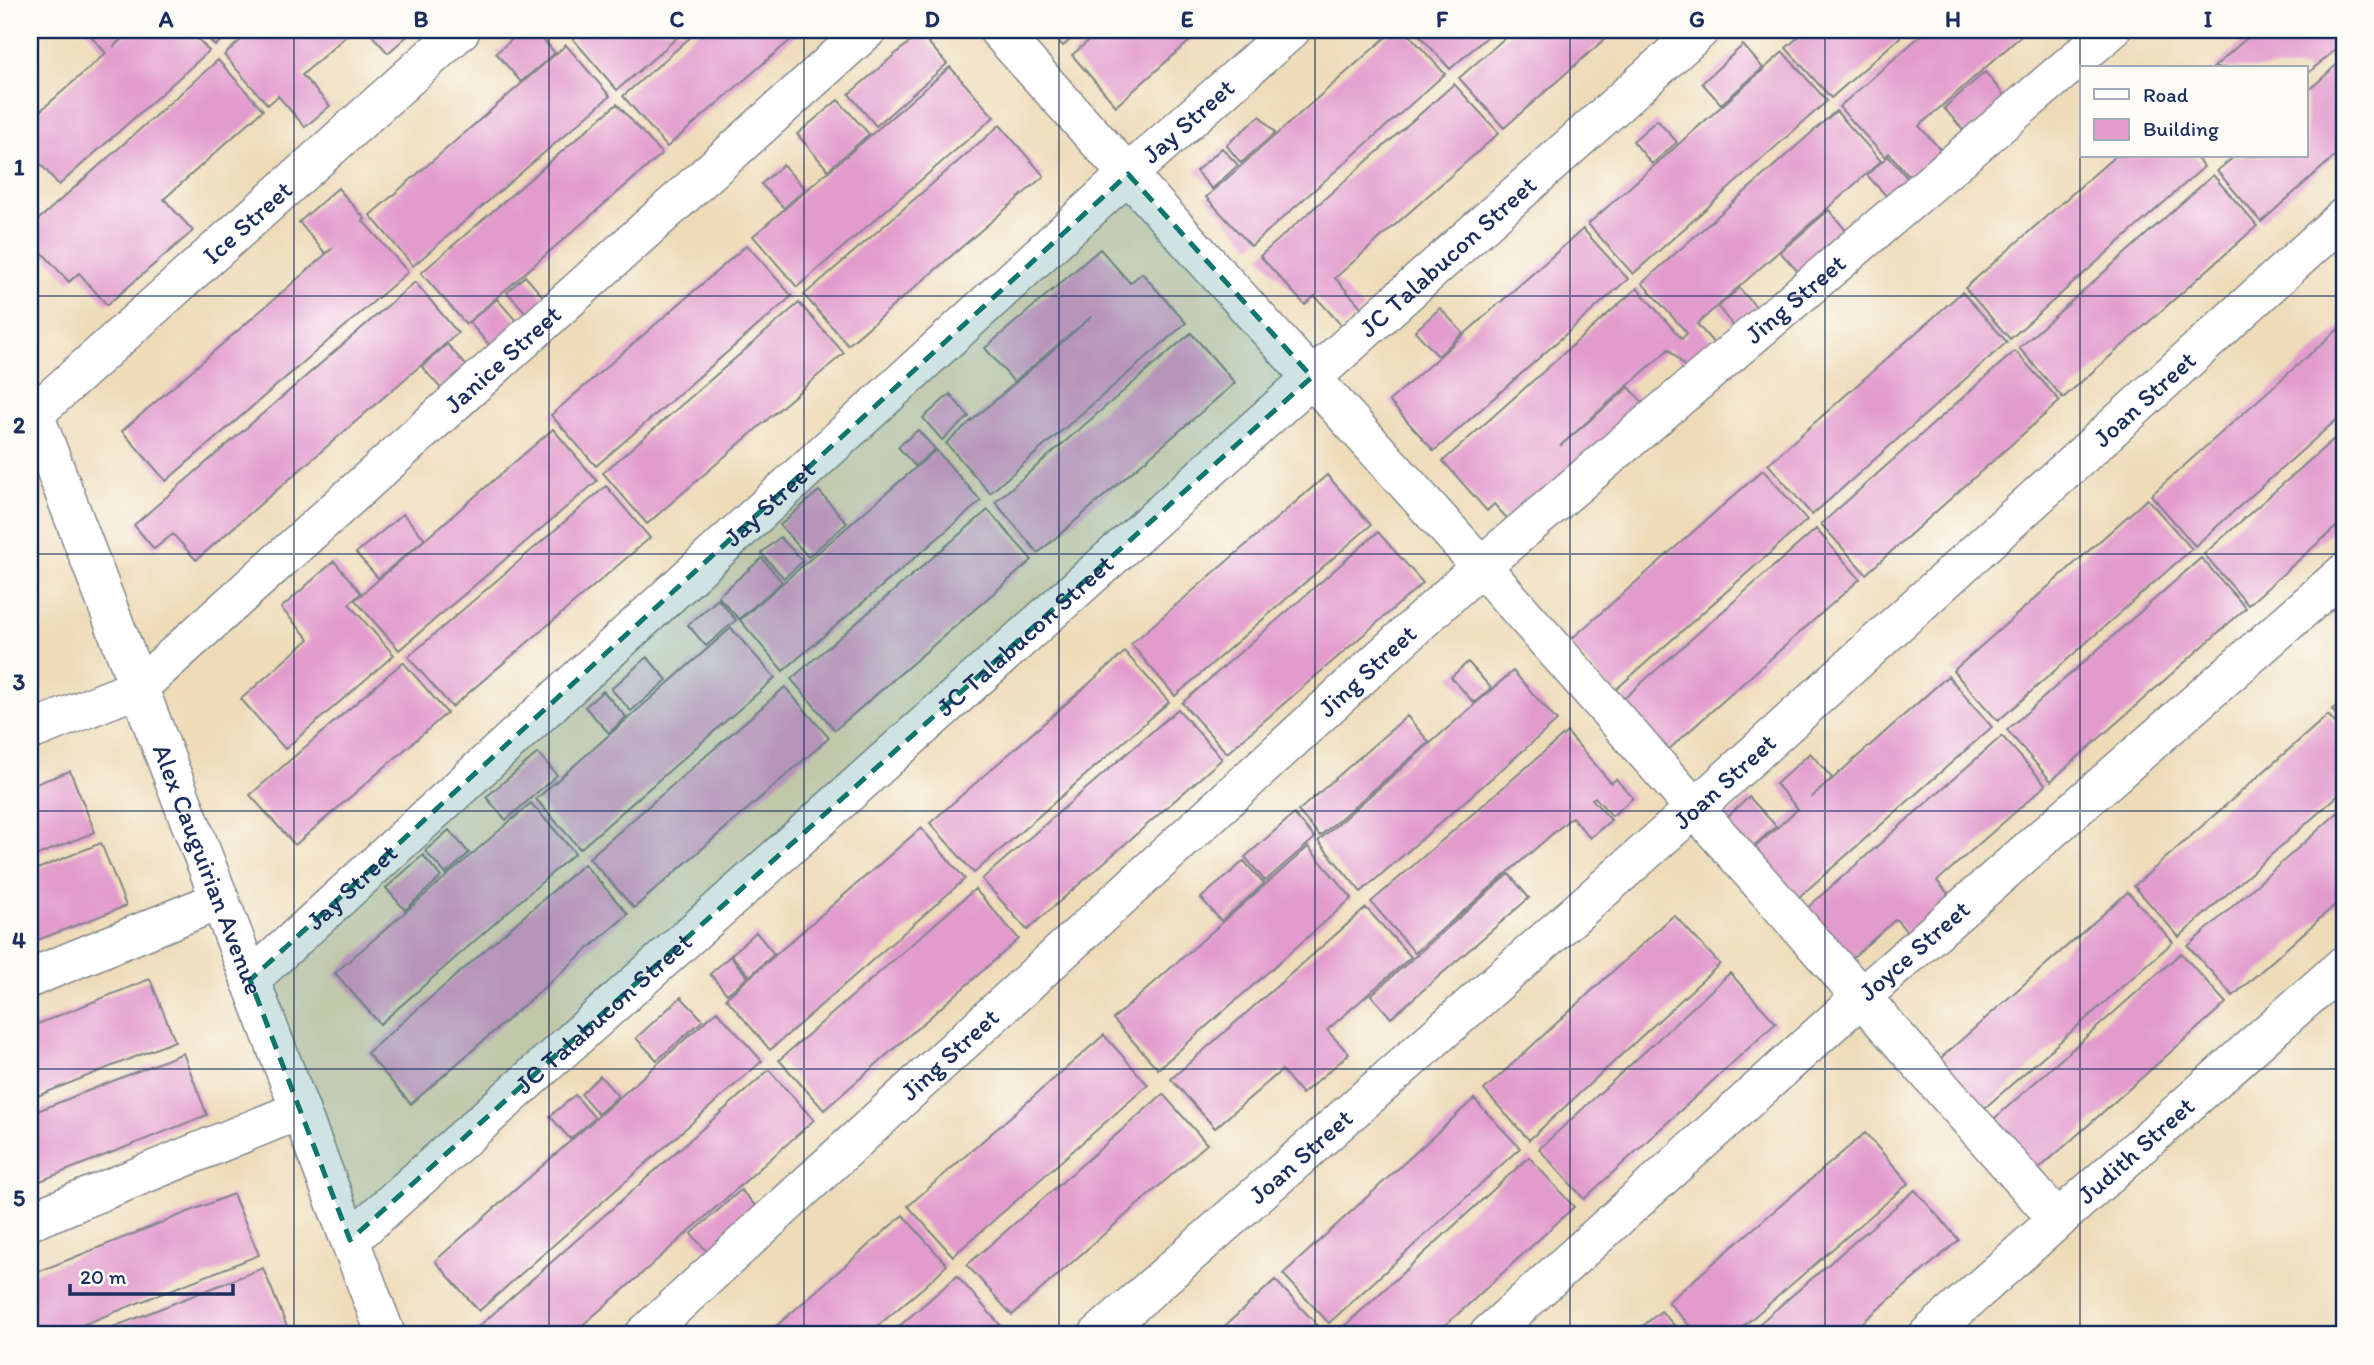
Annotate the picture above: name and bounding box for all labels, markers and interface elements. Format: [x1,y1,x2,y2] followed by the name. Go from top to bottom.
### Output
[158,5,174,33] text: A
[414,5,429,33] text: B
[670,5,685,33] text: C
[924,5,940,33] text: D
[1181,5,1194,33] text: E
[1436,5,1449,33] text: F
[1689,5,1705,33] text: G
[1945,5,1961,33] text: H
[2204,5,2213,33] text: I
[2080,66,2308,158] legend
[1135,71,1241,170] street label: Jay Street
[2143,82,2189,107] text: Road
[2143,116,2219,141] text: Building
[14,153,25,181] text: 1
[1352,168,1543,344] street label: JC Talabucon Street
[196,173,299,271] street label: Ice Street
[1738,247,1852,351] street label: Jing Street
[437,298,568,420] street label: Janice Street
[2086,344,2203,454] street label: Joan Street
[13,411,26,439] text: 2
[717,453,822,553] street label: Jay Street
[929,547,1120,723] street label: JC Talabucon Street
[1311,617,1423,724] street label: Jing Street
[13,668,26,696] text: 3
[1666,726,1783,836] street label: Joan Street
[146,739,270,999] street label: Alex Cauguirian Avenue
[299,837,404,937] street label: Jay Street
[1852,893,1976,1008] street label: Joyce Street
[508,925,699,1101] street label: JC Talabucon Street
[12,926,26,954] text: 4
[894,1001,1006,1107] street label: Jing Street
[2070,1090,2201,1211] street label: Judith Street
[1242,1102,1359,1211] street label: Joan Street
[13,1184,25,1212] text: 5
[70,1253,233,1297] scale bar
[80,1264,127,1289] text: 20 m

